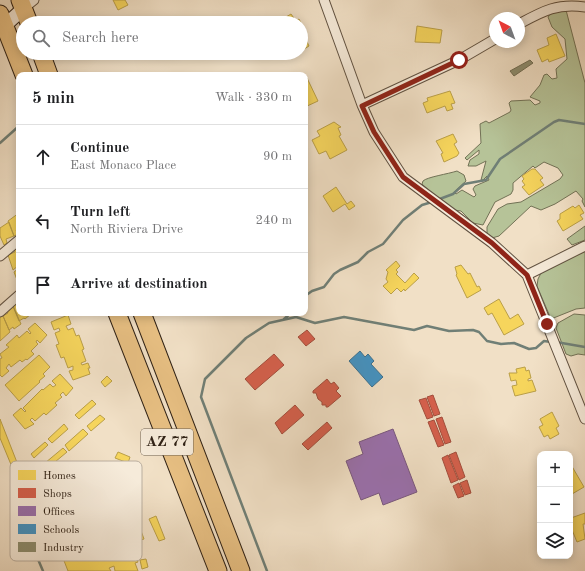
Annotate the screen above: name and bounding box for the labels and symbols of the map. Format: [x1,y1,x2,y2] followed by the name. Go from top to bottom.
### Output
[489,12,525,48] north arrow
[450,51,468,69] route start
[538,315,556,333] route end
[141,429,193,455] road number: AZ 77
[10,461,142,561] legend
[43,471,76,482] text: Homes
[43,489,72,500] text: Shops
[43,507,75,518] text: Offices
[43,525,79,536] text: Schools
[43,543,84,554] text: Industry

